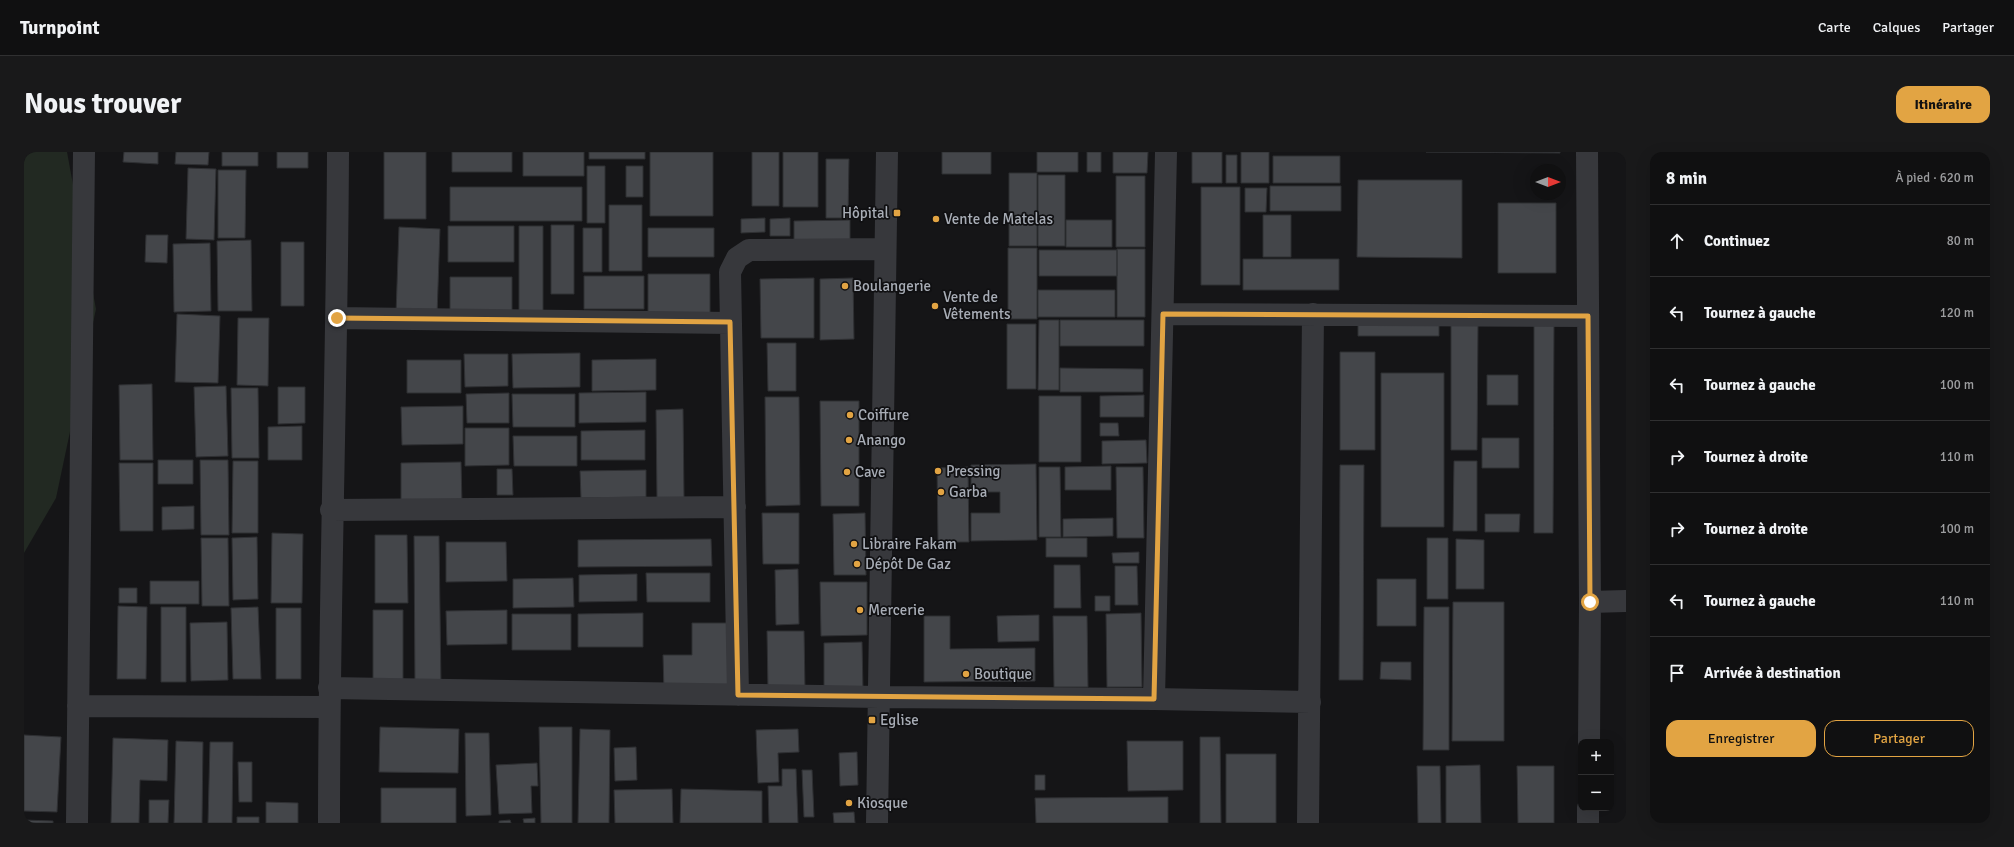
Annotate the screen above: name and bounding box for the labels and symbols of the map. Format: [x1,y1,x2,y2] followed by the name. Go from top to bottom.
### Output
[1530,164,1566,200] north arrow
[842,204,889,222] place label: Hôpital
[892,208,902,218] marker: Hôpital
[944,210,1053,228] place label: Vente de Matelas
[931,214,941,224] marker: Vente de Matelas
[853,277,931,295] place label: Boulangerie
[840,281,850,291] marker: Boulangerie
[943,288,1011,323] place label: Vente de Vêtements
[930,301,940,311] marker: Vente de Vêtements
[328,309,346,327] route end
[858,406,909,424] place label: Coiffure
[845,410,855,420] marker: Coiffure
[857,431,906,449] place label: Anango
[844,435,854,445] marker: Anango
[946,462,1000,480] place label: Pressing
[855,463,885,481] place label: Cave
[933,466,943,476] marker: Pressing
[842,467,852,477] marker: Cave
[949,483,987,501] place label: Garba
[936,487,946,497] marker: Garba
[862,535,957,553] place label: Libraire Fakam
[849,539,859,549] marker: Libraire Fakam
[865,555,951,573] place label: Dépôt De Gaz
[852,559,862,569] marker: Dépôt De Gaz
[1581,593,1599,611] route start
[868,601,925,619] place label: Mercerie
[855,605,865,615] marker: Mercerie
[974,665,1032,683] place label: Boutique
[961,669,971,679] marker: Boutique
[880,711,919,729] place label: Eglise
[867,715,877,725] marker: Eglise
[857,794,908,812] place label: Kiosque
[844,798,854,808] marker: Kiosque

